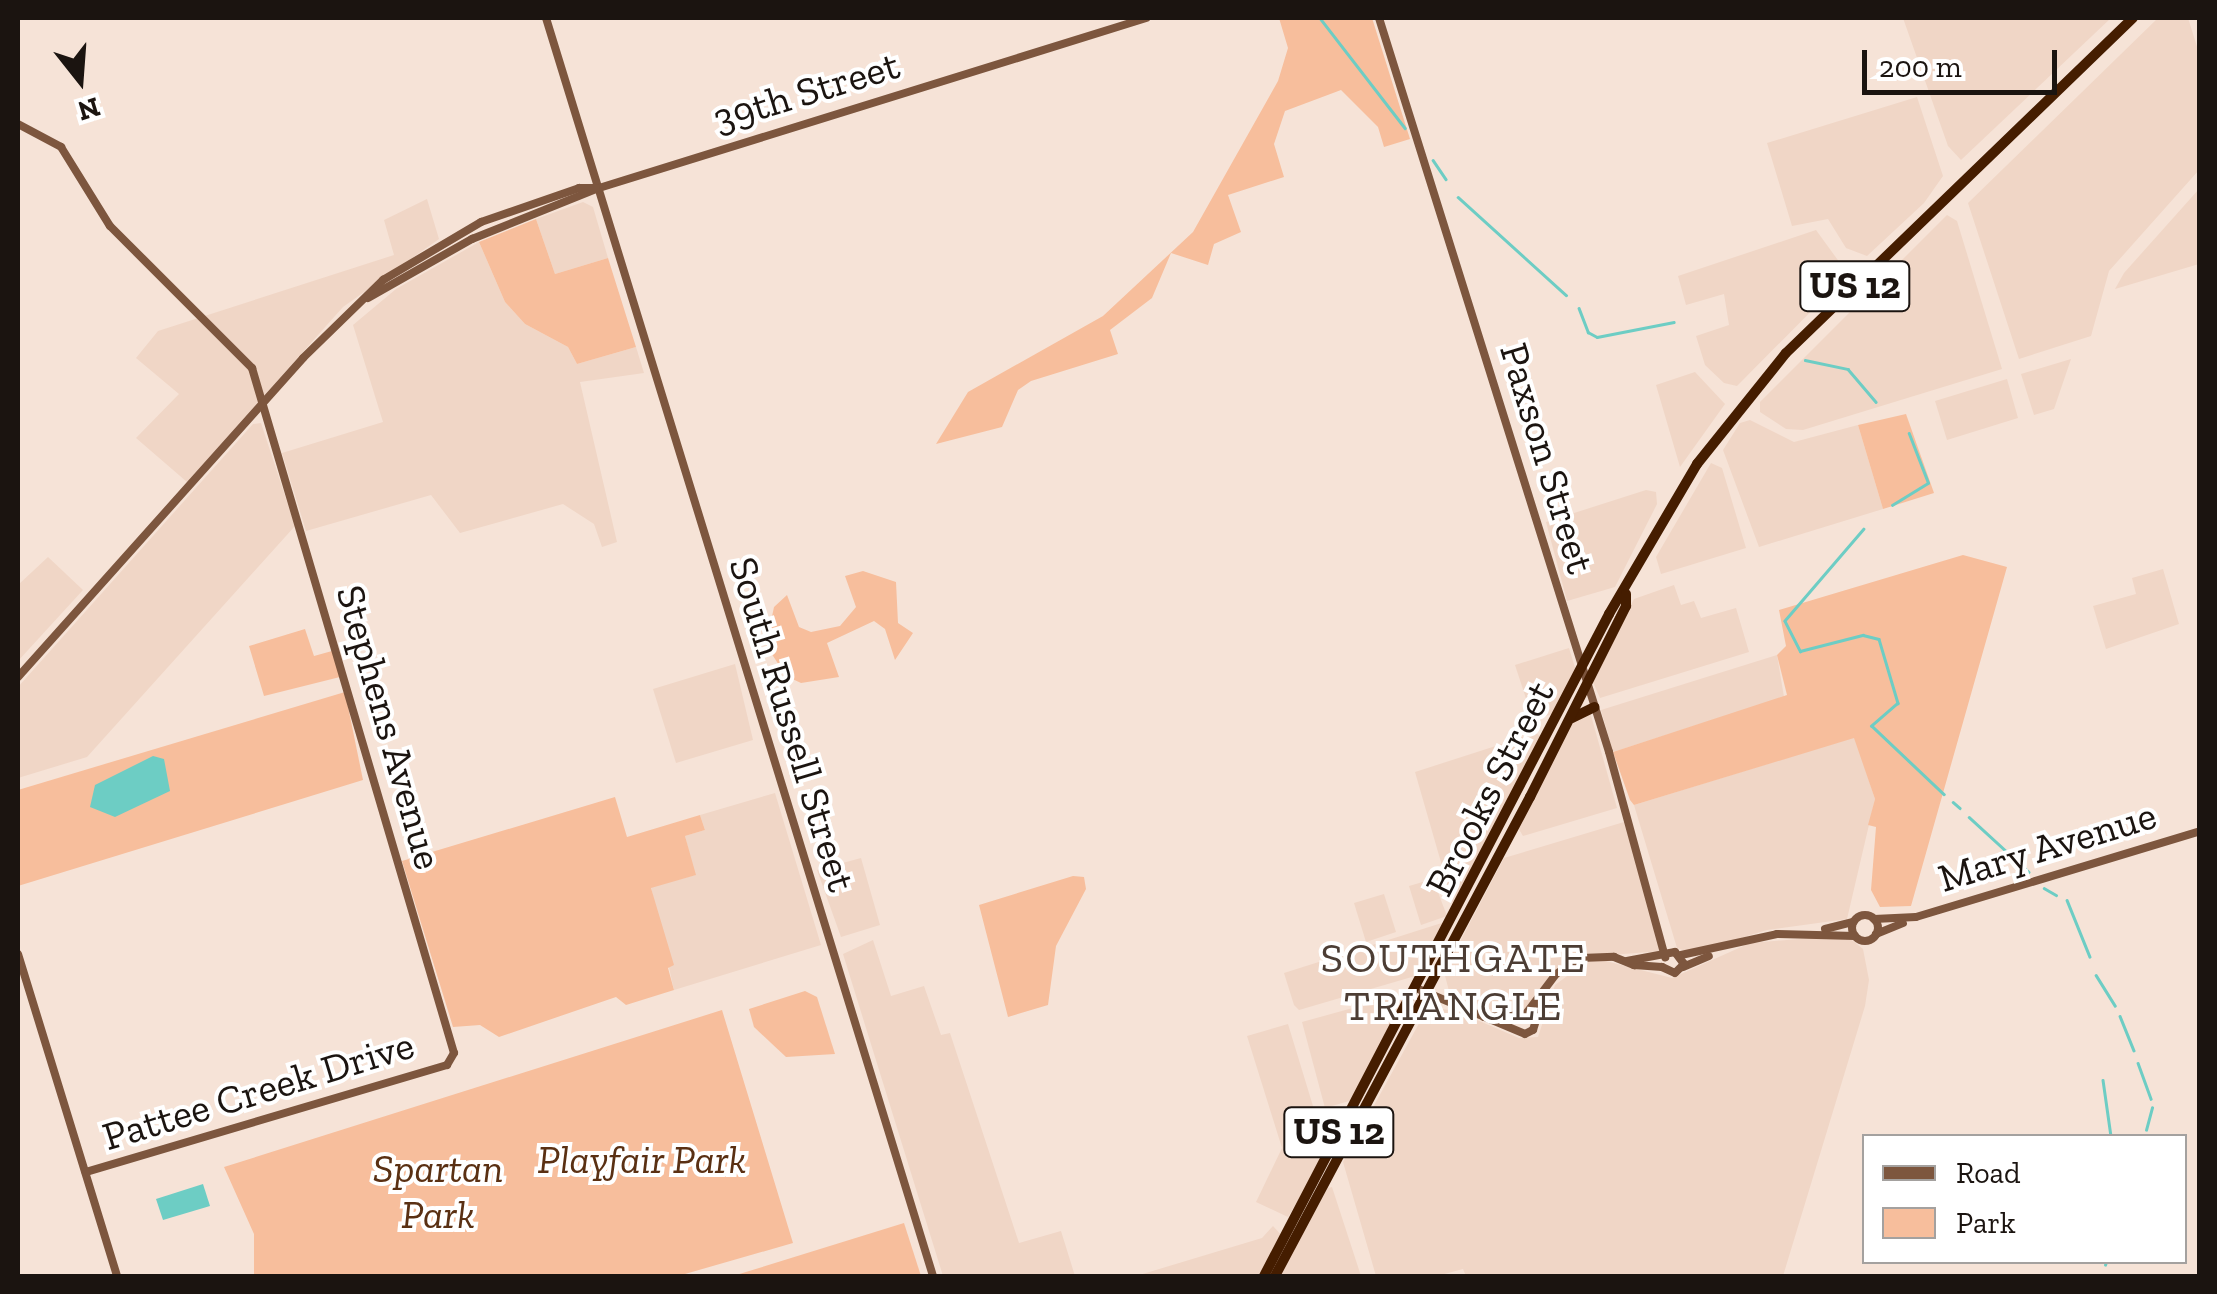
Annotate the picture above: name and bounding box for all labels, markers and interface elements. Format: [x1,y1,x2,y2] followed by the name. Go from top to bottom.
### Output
[30,30,130,130] north arrow
[1867,30,2062,92] scale bar
[707,40,905,142] street label: 39th Street
[1879,49,1962,85] text: 200 m
[74,90,104,128] text: N
[1798,253,1912,319] road number: US 12
[1490,337,1606,579] street label: Paxson Street
[719,551,867,897] street label: South Russell Street
[326,579,454,875] street label: Stephens Avenue
[1414,673,1564,903] street label: Brooks Street
[1931,790,2163,902] street label: Mary Avenue
[1321,933,1587,1032] district label: SOUTHGATE TRIANGLE
[97,1020,419,1160] street label: Pattee Creek Drive
[1282,1099,1396,1165] road number: US 12
[1862,1134,2187,1264] legend
[537,1135,747,1183] park label: Playfair Park
[373,1144,503,1238] park label: Spartan Park
[1956,1155,2021,1191] text: Road
[1956,1205,2016,1241] text: Park

